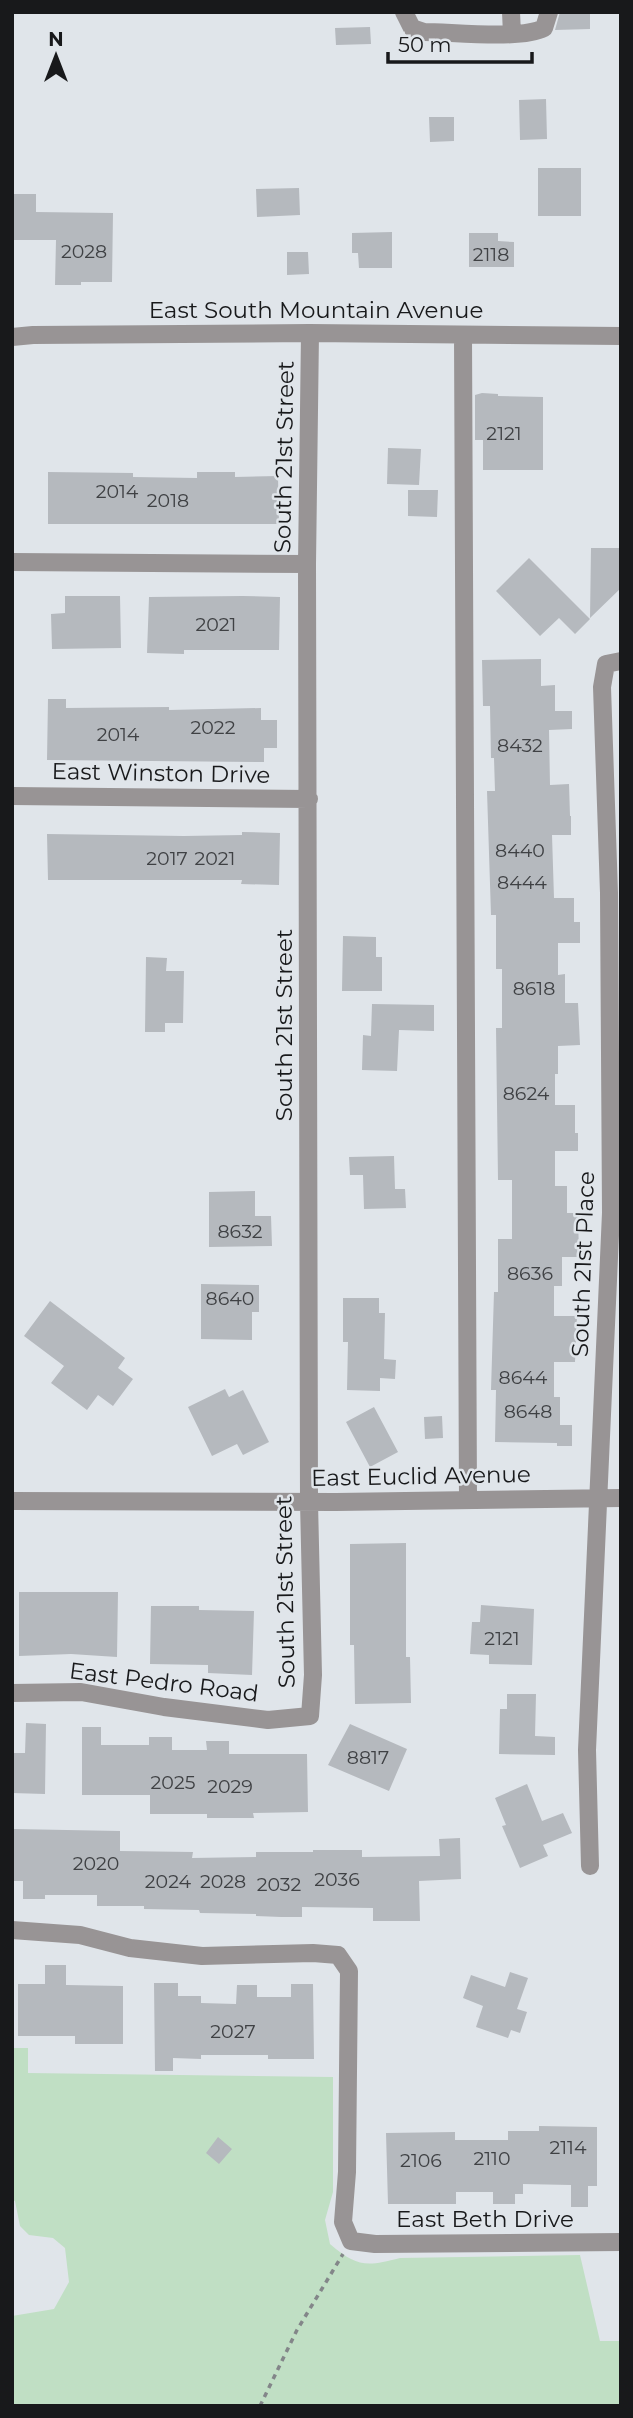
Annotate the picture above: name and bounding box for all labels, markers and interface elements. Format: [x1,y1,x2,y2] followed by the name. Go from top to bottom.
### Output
[21,21,91,91] north arrow
[388,21,532,65] scale bar
[48,28,64,51] text: N
[398,32,452,57] text: 50 m
[61,240,107,263] house number: 2028
[473,243,509,266] house number: 2118
[149,296,483,324] street label: East South Mountain Avenue
[268,361,300,553] street label: South 21st Street
[486,422,522,445] house number: 2121
[96,480,139,503] house number: 2014
[147,489,189,512] house number: 2018
[196,613,236,636] house number: 2021
[191,716,236,739] house number: 2022
[97,723,140,746] house number: 2014
[497,734,543,757] house number: 8432
[51,757,271,789] street label: East Winston Drive
[495,839,545,862] house number: 8440
[146,847,188,870] house number: 2017
[195,847,235,870] house number: 2021
[497,871,547,894] house number: 8444
[270,929,298,1121] street label: South 21st Street
[513,977,555,1000] house number: 8618
[503,1082,550,1105] house number: 8624
[566,1171,600,1357] street label: South 21st Place
[217,1220,263,1243] house number: 8632
[507,1262,553,1285] house number: 8636
[206,1287,254,1310] house number: 8640
[499,1366,548,1389] house number: 8644
[504,1400,552,1423] house number: 8648
[311,1460,531,1492] street label: East Euclid Avenue
[269,1496,301,1688] street label: South 21st Street
[484,1627,520,1650] house number: 2121
[68,1656,260,1708] street label: East Pedro Road
[347,1746,389,1769] house number: 8817
[151,1771,196,1794] house number: 2025
[207,1775,253,1798] house number: 2029
[73,1852,119,1875] house number: 2020
[314,1868,360,1891] house number: 2036
[145,1870,192,1893] house number: 2024
[200,1870,246,1893] house number: 2028
[257,1873,301,1896] house number: 2032
[210,2020,256,2043] house number: 2027
[549,2136,587,2159] house number: 2114
[473,2147,511,2170] house number: 2110
[400,2149,442,2172] house number: 2106
[396,2205,574,2233] street label: East Beth Drive

